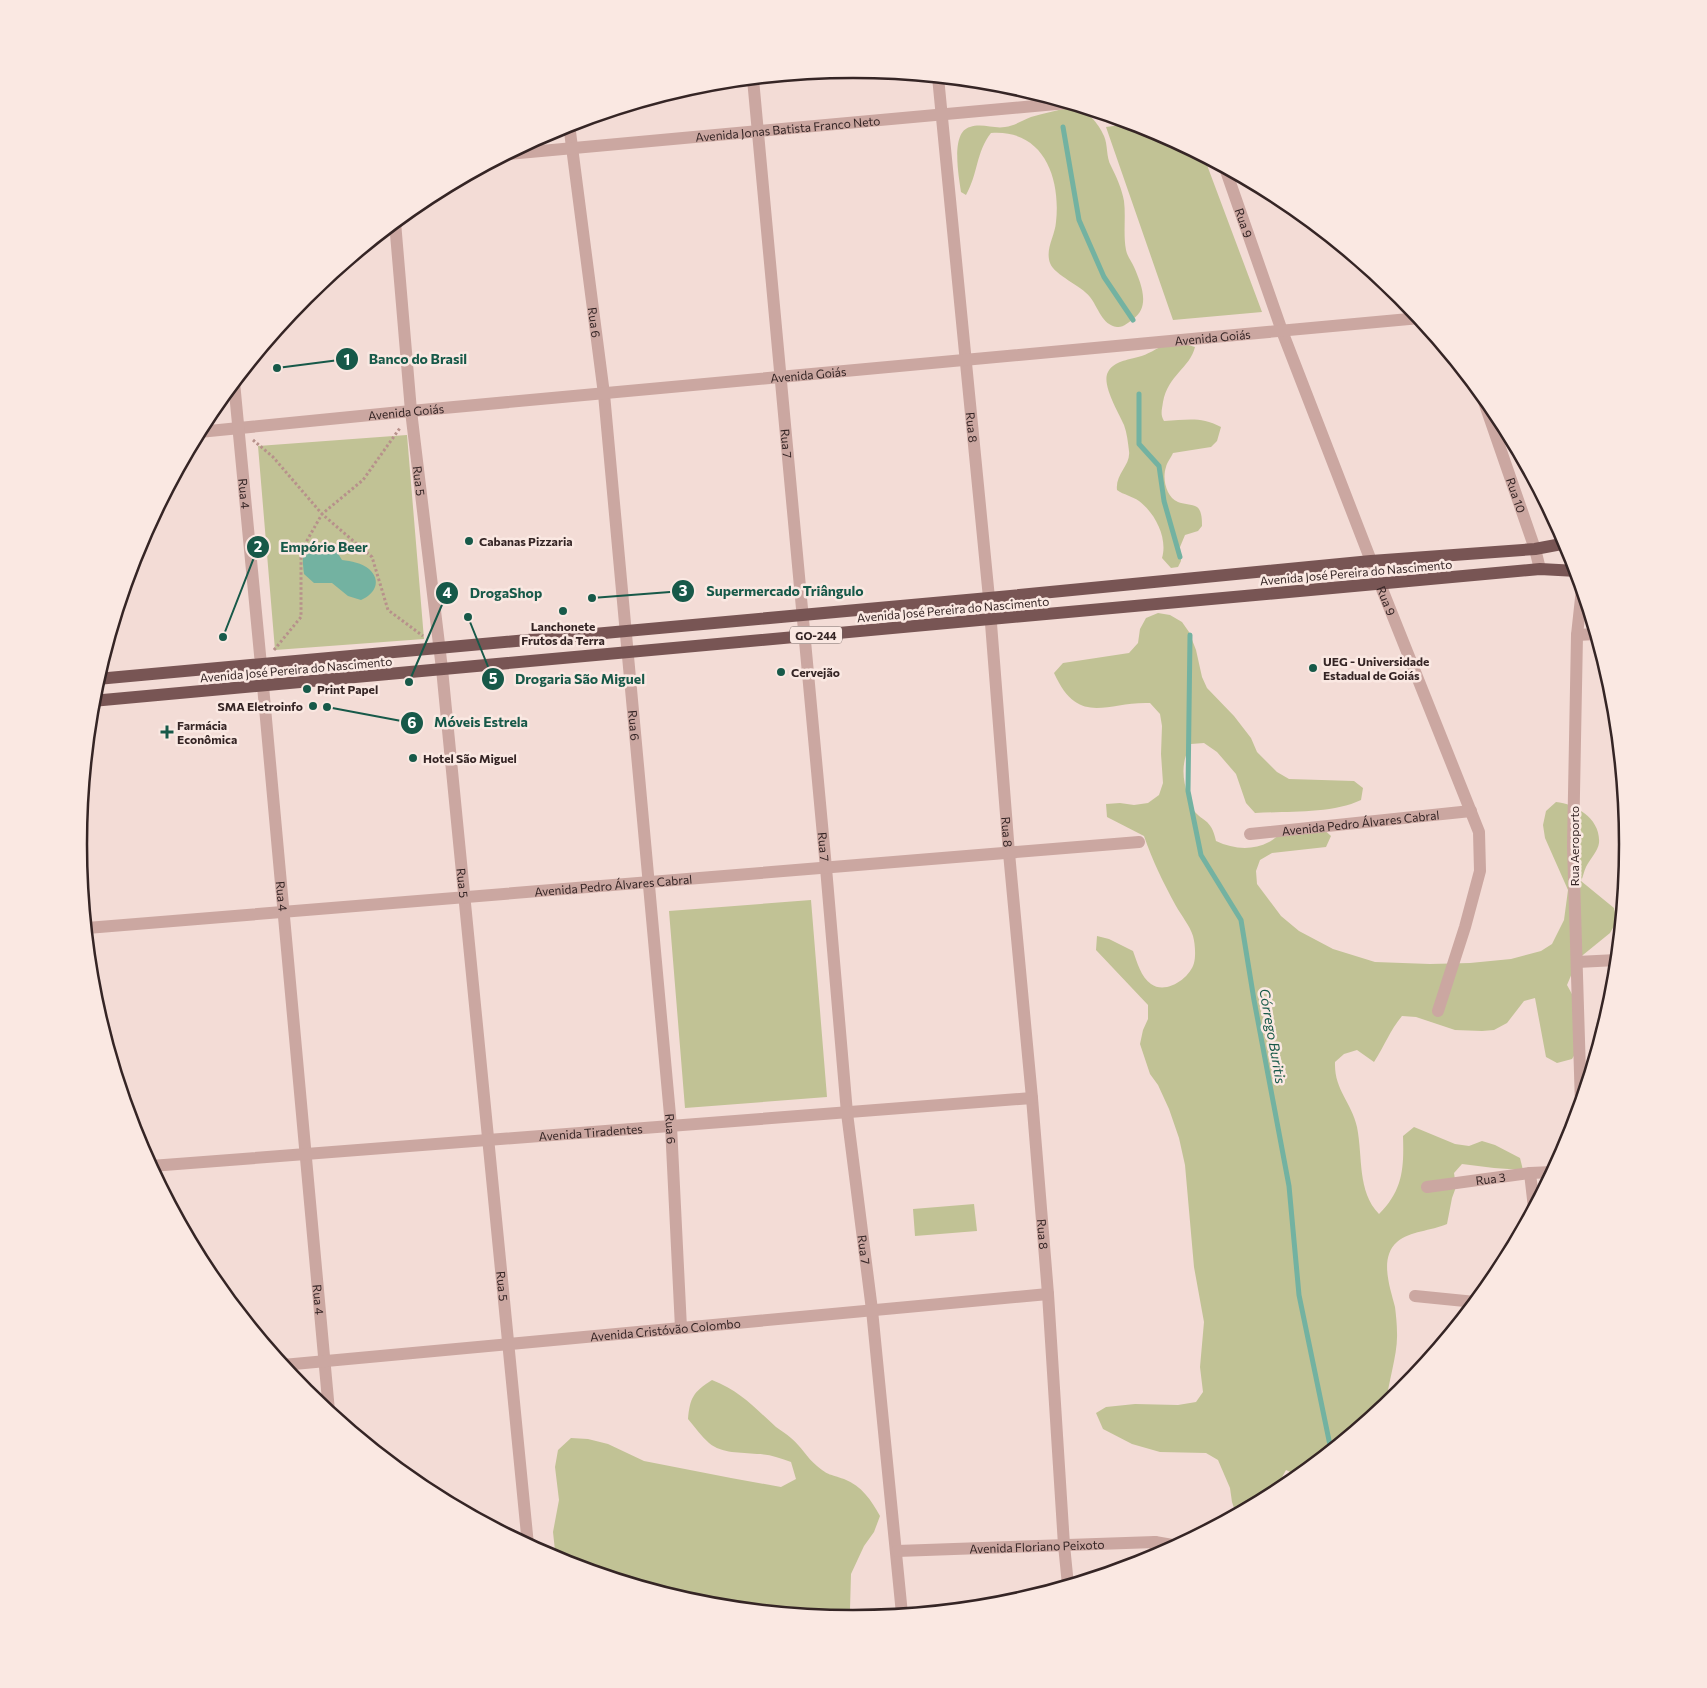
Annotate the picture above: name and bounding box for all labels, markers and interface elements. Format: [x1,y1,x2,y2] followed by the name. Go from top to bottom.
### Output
[695,113,881,144] street label: Avenida Jonas Batista Franco Neto
[1232,206,1256,239] street label: Rua 9
[586,306,604,338] street label: Rua 6
[1174,327,1251,348] street label: Avenida Goiás
[334,345,478,374] callout: Banco do Brasil
[344,350,350,368] text: 1
[369,350,467,367] text: Banco do Brasil
[770,364,847,385] street label: Avenida Goiás
[367,401,445,422] street label: Avenida Goiás
[964,411,981,443] street label: Rua 8
[778,428,795,459] street label: Rua 7
[411,465,428,497] street label: Rua 5
[1504,476,1529,515] street label: Rua 10
[236,478,253,509] street label: Rua 4
[246,533,378,562] callout: Empório Beer
[479,534,573,548] place label: Cabanas Pizzaria
[463,535,475,547] marker: Cabanas Pizzaria
[254,537,262,555] text: 2
[280,538,368,555] text: Empório Beer
[1259,557,1453,588] street label: Avenida José Pereira do Nascimento
[671,577,873,606] callout: Supermercado Triângulo
[435,578,552,607] callout: DrogaShop
[679,581,688,599] text: 3
[706,582,864,599] text: Supermercado Triângulo
[442,583,452,601] text: 4
[470,584,542,601] text: DrogaShop
[1375,584,1399,618] street label: Rua 9
[856,594,1050,625] street label: Avenida José Pereira do Nascimento
[557,605,569,617] marker: Lanchonete Frutos da Terra
[521,619,605,647] place label: Lanchonete Frutos da Terra
[790,626,842,644] road number: GO-244
[199,654,393,685] street label: Avenida José Pereira do Nascimento
[1323,654,1429,682] place label: UEG - Universidade Estadual de Goiás
[1307,662,1319,674] marker: UEG - Universidade Estadual de Goiás
[480,665,655,694] callout: Drogaria São Miguel
[791,665,840,679] place label: Cervejão
[775,666,787,678] marker: Cervejão
[489,669,498,687] text: 5
[515,670,645,687] text: Drogaria São Miguel
[317,682,378,696] place label: Print Papel
[301,683,313,695] marker: Print Papel
[217,699,303,713] place label: SMA Eletroinfo
[307,700,319,712] marker: SMA Eletroinfo
[399,708,538,737] callout: Móveis Estrela
[626,709,643,741] street label: Rua 6
[407,713,417,731] text: 6
[434,713,528,730] text: Móveis Estrela
[177,718,237,746] place label: Farmácia Econômica
[161,726,173,738] marker: Farmácia Econômica
[423,751,517,765] place label: Hotel São Miguel
[407,752,419,764] marker: Hotel São Miguel
[1567,806,1581,886] street label: Rua Aeroporto
[1281,807,1440,838] street label: Avenida Pedro Álvares Cabral
[999,816,1016,848] street label: Rua 8
[816,831,832,862] street label: Rua 7
[455,867,471,899] street label: Rua 5
[534,872,693,898] street label: Avenida Pedro Álvares Cabral
[274,880,290,912] street label: Rua 4
[1256,987,1290,1085] water label: Córrego Buritis
[663,1113,679,1144] street label: Rua 6
[538,1121,643,1143] street label: Avenida Tiradentes
[1475,1169,1506,1187] street label: Rua 3
[1035,1218,1051,1250] street label: Rua 8
[856,1234,873,1265] street label: Rua 7
[494,1270,511,1302] street label: Rua 5
[310,1284,327,1315] street label: Rua 4
[589,1316,741,1343] street label: Avenida Cristóvão Colombo
[969,1537,1105,1555] street label: Avenida Floriano Peixoto

